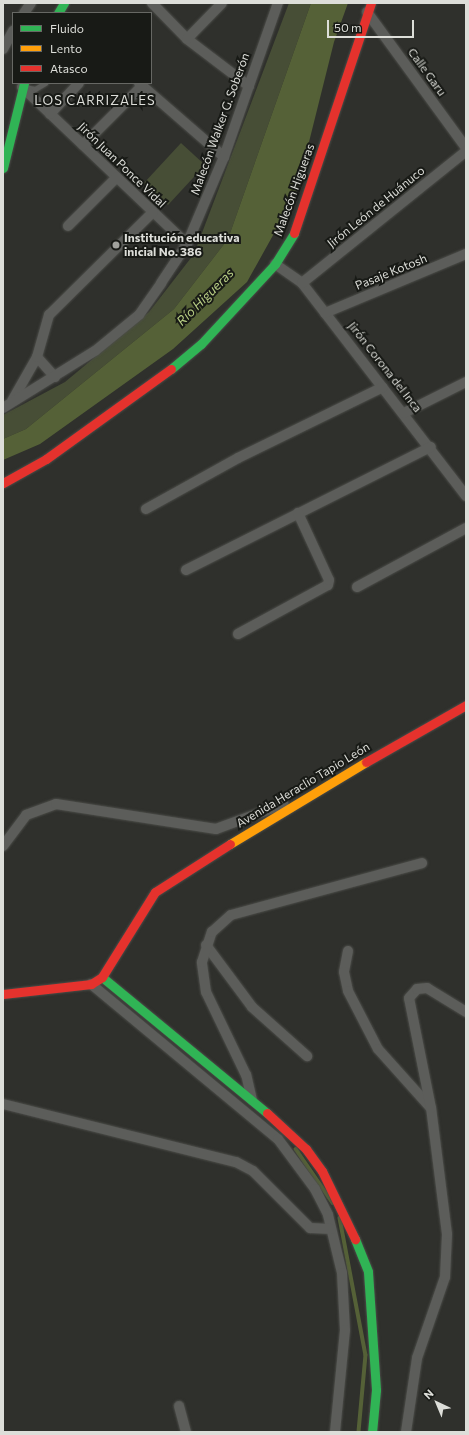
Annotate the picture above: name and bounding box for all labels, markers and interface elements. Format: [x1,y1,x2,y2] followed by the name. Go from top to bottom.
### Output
[12,12,152,84] legend
[329,12,416,38] scale bar
[334,20,362,34] text: 50 m
[50,21,84,35] text: Fluido
[50,41,82,55] text: Lento
[405,45,449,99] street label: Calle Garu
[188,51,252,197] street label: Malecón Walker G. Soberón
[50,61,88,75] text: Atasco
[34,92,156,108] district label: LOS CARRIZALES
[75,119,169,211] street label: Jirón Juan Ponce Vidal
[271,142,317,238] street label: Malecón Higueras
[324,163,428,251] street label: Jirón León de Huánuco
[124,231,240,259] place label: Institución educativa inicial No. 386
[111,240,121,250] marker: Institución educativa inicial No. 386
[353,251,429,293] street label: Pasaje Kotosh
[173,265,237,329] water label: Río Higueras
[345,319,425,415] street label: Jirón Corona del Inca
[234,739,372,831] street label: Avenida Heraclio Tapio León
[417,1383,457,1423] north arrow
[421,1386,436,1402] text: N

